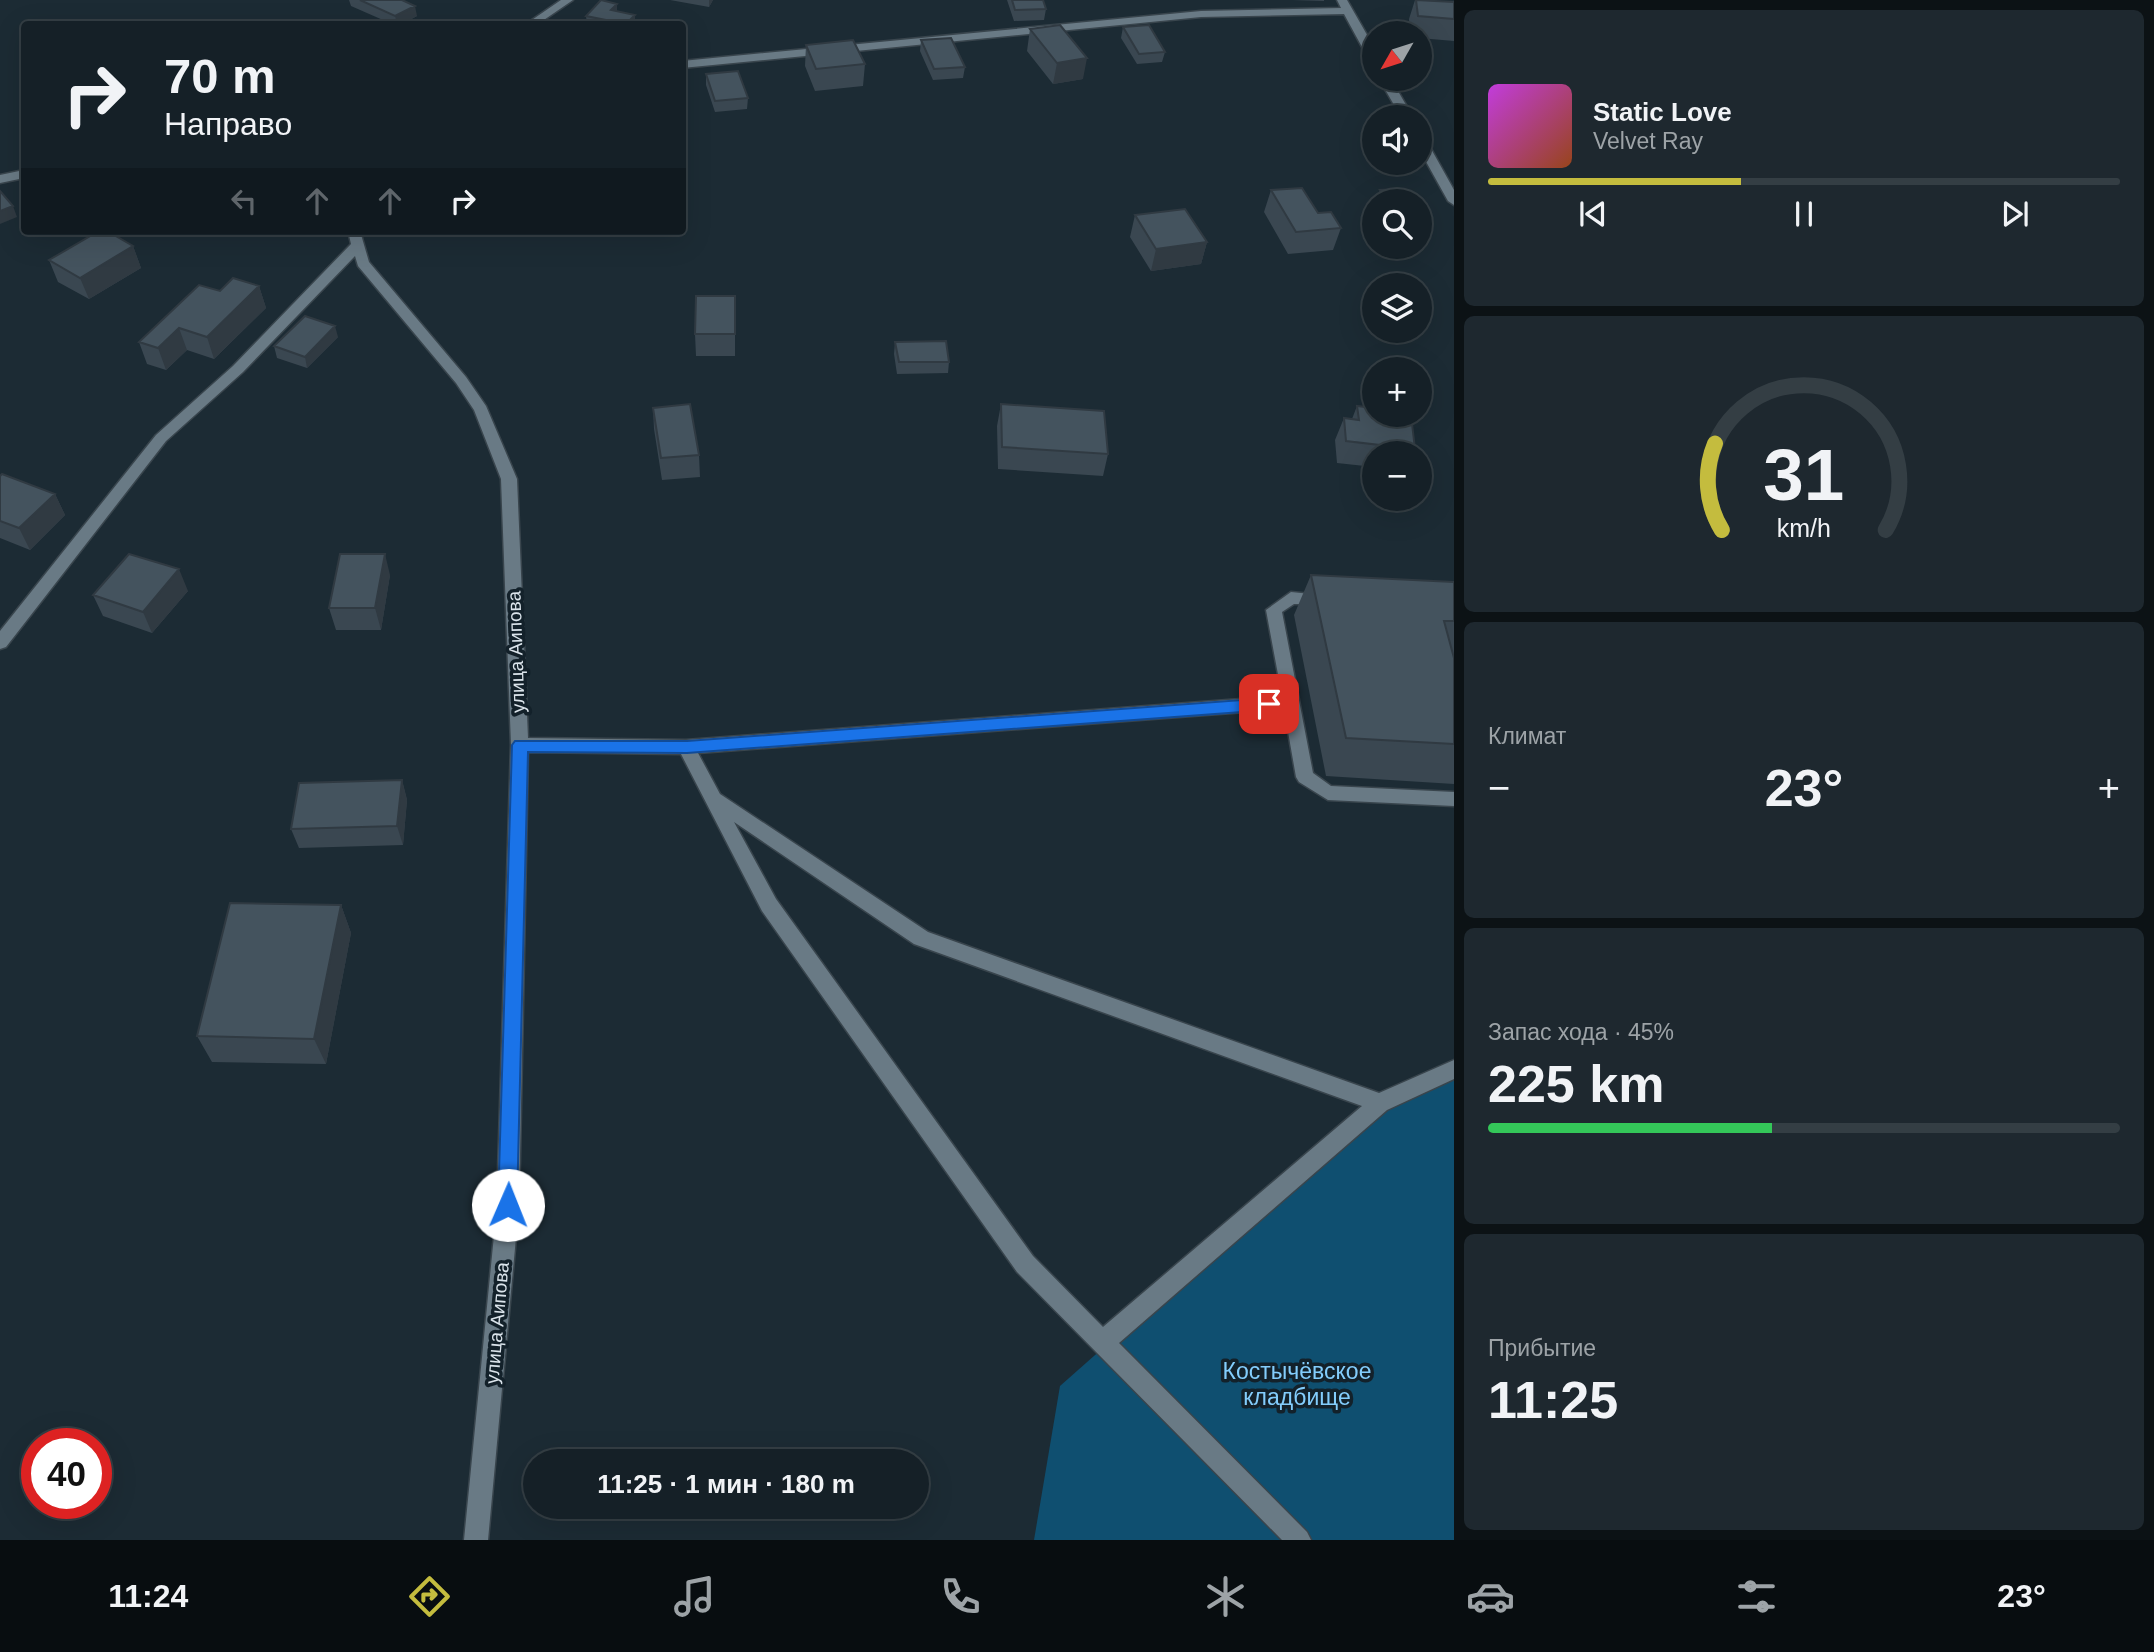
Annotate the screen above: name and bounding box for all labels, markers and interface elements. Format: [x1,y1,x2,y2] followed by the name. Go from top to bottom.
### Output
[1362,21,1432,91] north arrow
[1362,21,1432,511] map controls
[49,49,140,140] icon: right
[164,49,276,103] text: 70 m
[1593,97,1732,127] text: Static Love
[1362,105,1432,175] button: sound
[164,106,292,142] text: Направо
[1593,128,1703,154] text: Velvet Ray
[225,182,263,220] icon: left
[298,182,336,220] icon: ahead
[371,182,409,220] icon: ahead
[444,182,482,220] icon: right
[1362,189,1432,259] button: search
[1574,195,1612,233] icon: previous
[1785,195,1823,233] icon: pause
[1996,195,2034,233] icon: next
[1362,273,1432,343] button: layers
[1362,357,1432,427] button: +
[1764,434,1844,515] text: 31
[1362,441,1432,511] button: −
[1777,514,1831,542] text: km/h
[503,590,529,713] street label: улица Аипова
[1239,674,1299,734] pin
[1250,685,1288,723] icon: arrive
[1488,723,1566,749] text: Климат
[1765,759,1843,817] text: 23°
[1488,767,1510,809] text: −
[2098,767,2120,809] text: +
[1488,1019,1674,1045] text: Запас хода · 45%
[1488,1055,1664,1113] text: 225 km
[471,1168,545,1242] position arrow
[481,1261,513,1385] street label: улица Аипова
[1488,1335,1596,1361] text: Прибытие
[1223,1358,1371,1410] park label: Костычёвское кладбище
[1488,1371,1618,1429] text: 11:25
[21,1428,112,1519] speed limit sign: 40
[597,1469,855,1499] text: 11:25 · 1 мин · 180 m
[405,1572,454,1621] icon: directions
[670,1572,719,1621] icon: music
[936,1572,985,1621] icon: phone
[1201,1572,1250,1621] icon: climate
[1466,1572,1515,1621] icon: car
[1732,1572,1781,1621] icon: filters
[108,1578,188,1614] text: 11:24
[1997,1578,2046,1614] text: 23°

